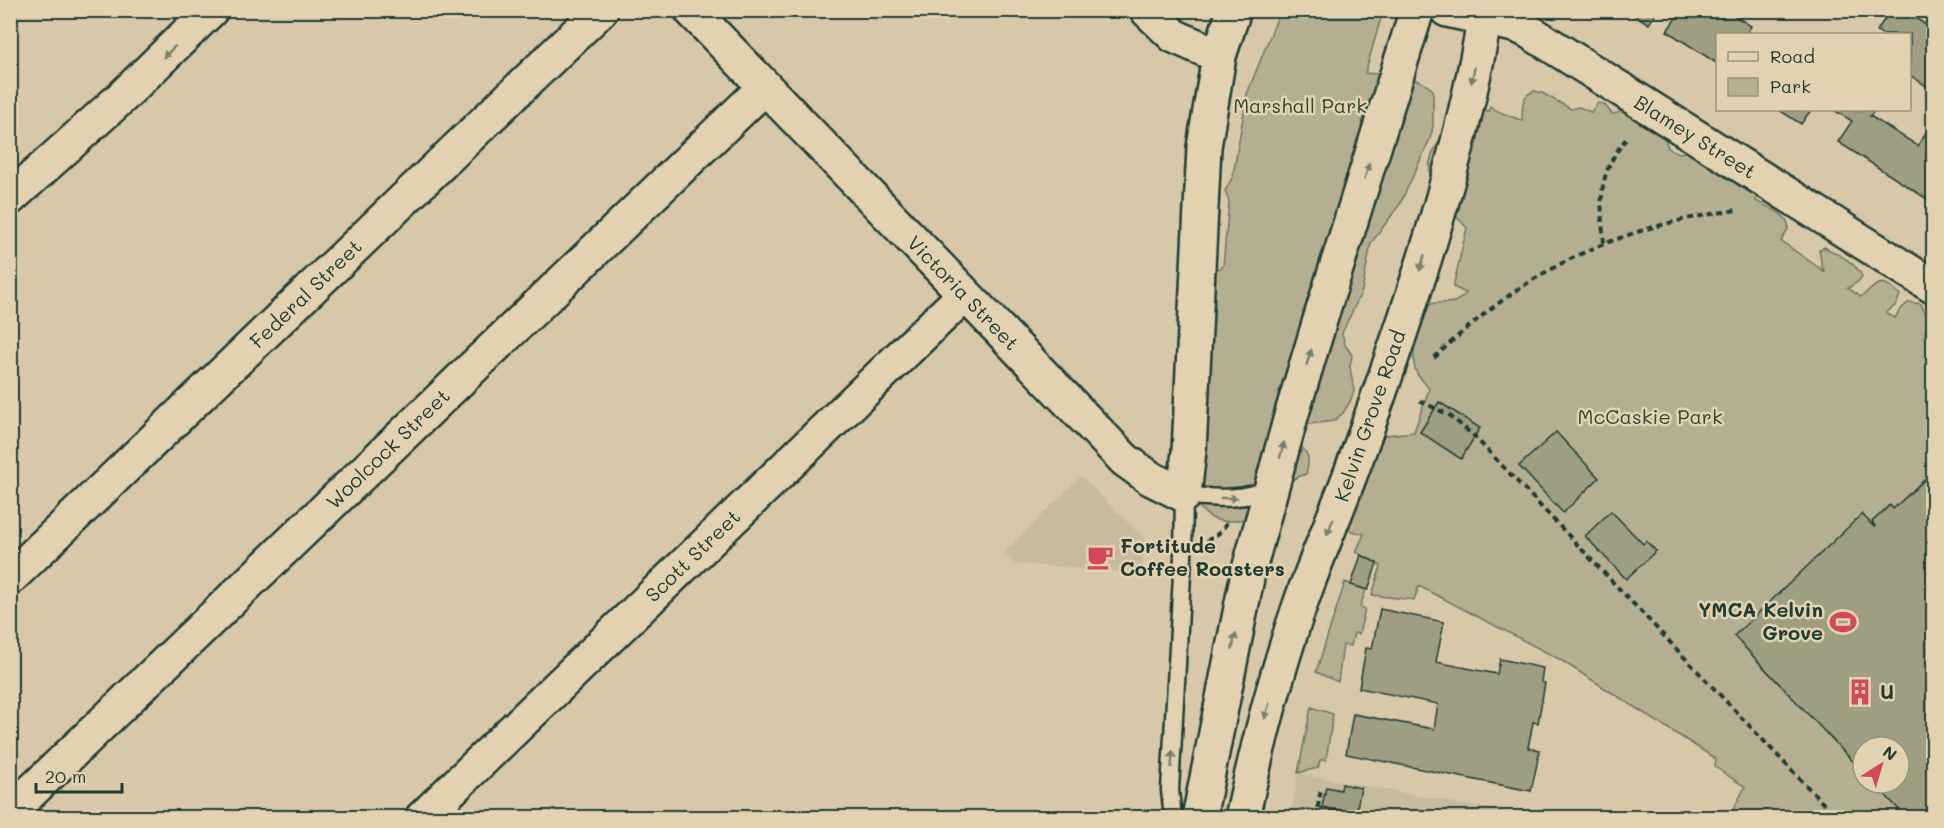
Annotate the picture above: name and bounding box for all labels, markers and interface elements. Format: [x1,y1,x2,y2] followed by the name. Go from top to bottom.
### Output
[1716,33,1911,111] legend
[162,44,176,58] one-way arrow
[1770,44,1815,68] text: Road
[1468,66,1477,85] one-way arrow
[1770,74,1811,98] text: Park
[1630,88,1761,184] street label: Blamey Street
[1233,92,1367,118] park label: Marshall Park
[1362,162,1372,180] one-way arrow
[902,229,1025,355] street label: Victoria Street
[244,233,367,353] street label: Federal Street
[1417,254,1426,272] one-way arrow
[1328,327,1411,505] street label: Kelvin Grove Road
[1305,348,1314,366] one-way arrow
[320,383,455,514] street label: Woolcock Street
[1577,403,1723,429] park label: McCaskie Park
[1278,441,1288,459] one-way arrow
[1220,493,1239,503] one-way arrow
[639,503,745,607] street label: Scott Street
[1325,518,1335,536] one-way arrow
[1120,532,1285,581] place label: Fortitude Coffee Roasters
[1085,542,1115,572] cafe icon: Fortitude Coffee Roasters
[1698,596,1823,645] place label: YMCA Kelvin Grove
[1828,607,1858,637] sports icon: YMCA Kelvin Grove
[1230,631,1239,650] one-way arrow
[1845,677,1875,707] building icon: U
[1880,678,1894,704] place label: U
[1262,702,1272,720] one-way arrow
[1851,735,1911,795] north arrow
[1879,741,1902,765] text: N
[1167,750,1176,769] one-way arrow
[36,756,122,794] scale bar
[45,764,86,788] text: 20 m

